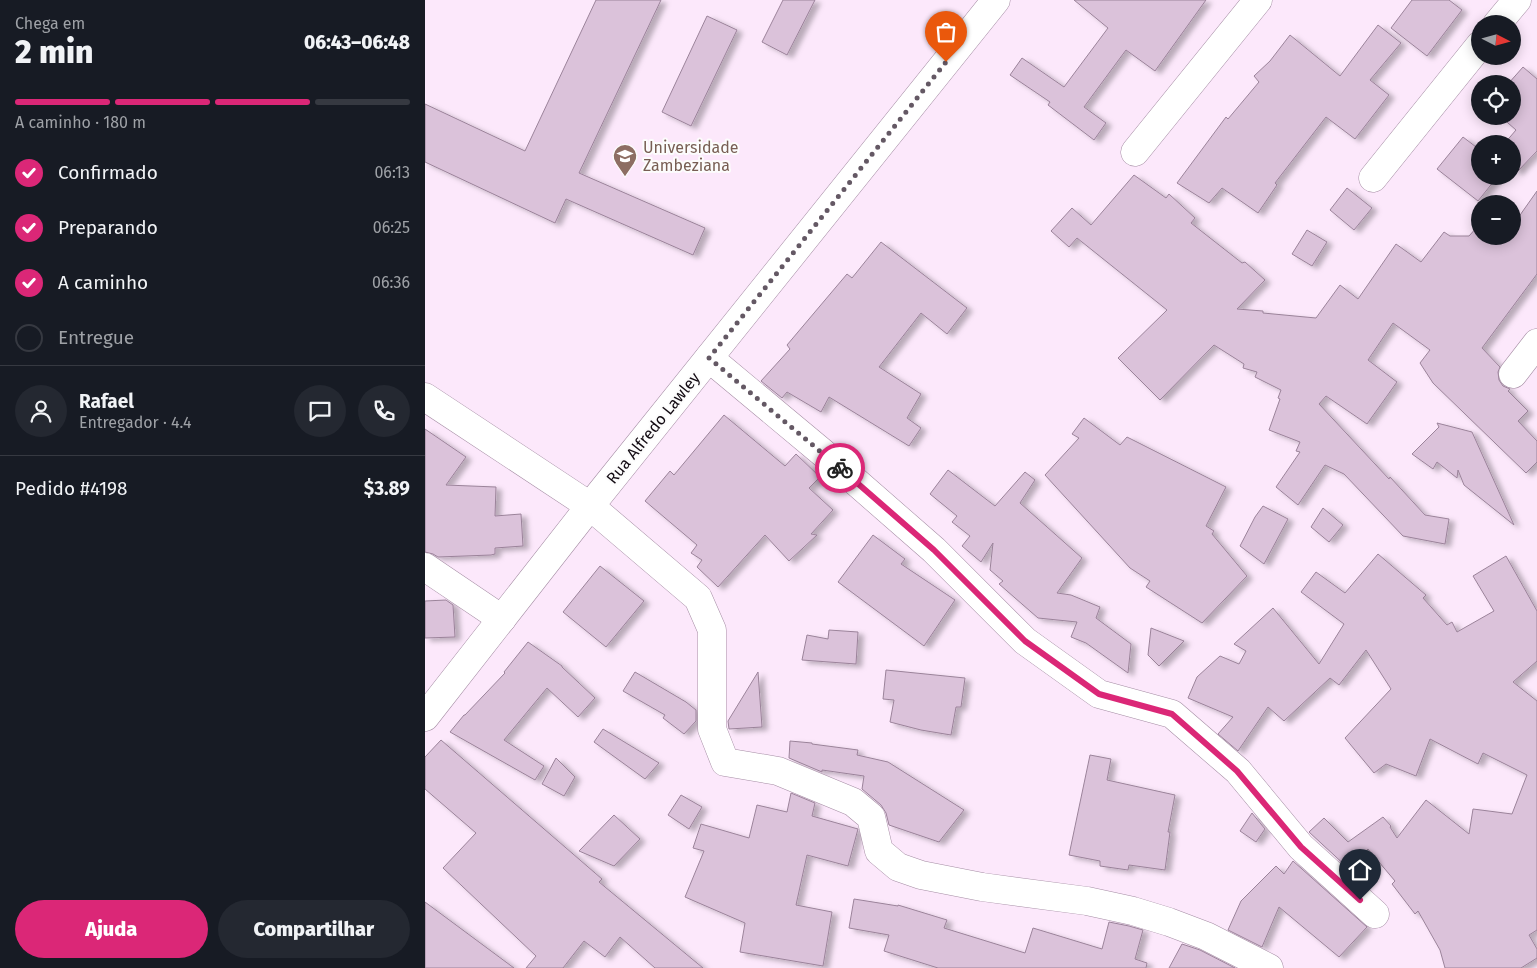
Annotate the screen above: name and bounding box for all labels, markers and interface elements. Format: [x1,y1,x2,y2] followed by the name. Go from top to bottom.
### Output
[925,11,967,62] pin
[15,14,85,33] text: Chega em
[1471,15,1521,65] north arrow
[1471,15,1521,245] map controls
[932,18,960,46] icon: bag
[304,31,410,54] text: 06:43–06:48
[15,33,93,71] text: 2 min
[1471,75,1521,125] button: locate
[15,113,146,132] text: A caminho · 180 m
[1471,135,1521,185] button: +
[643,138,739,175] place label: Universidade Zambeziana
[612,143,638,177] school or university icon: Universidade Zambeziana
[15,159,43,187] icon: check
[58,161,158,184] text: Confirmado
[374,163,410,182] text: 06:13
[1471,195,1521,245] button: −
[15,214,43,242] icon: check
[58,216,158,239] text: Preparando
[373,218,410,237] text: 06:25
[15,269,43,297] icon: check
[58,271,148,294] text: A caminho
[372,273,410,292] text: 06:36
[58,326,134,349] text: Entregue
[602,368,704,488] street label: Rua Alfredo Lawley
[15,385,67,437] button: person
[294,385,346,437] button: chat
[358,385,410,437] button: phone
[79,390,134,413] text: Rafael
[79,413,191,432] text: Entregador · 4.4
[815,443,865,493] courier
[826,454,854,482] icon: bike
[15,477,128,500] text: Pedido #4198
[364,477,410,500] text: $3.89
[1339,849,1381,900] pin
[1346,856,1374,884] icon: home
[15,900,208,958] button: Ajuda
[218,900,410,958] button: Compartilhar

